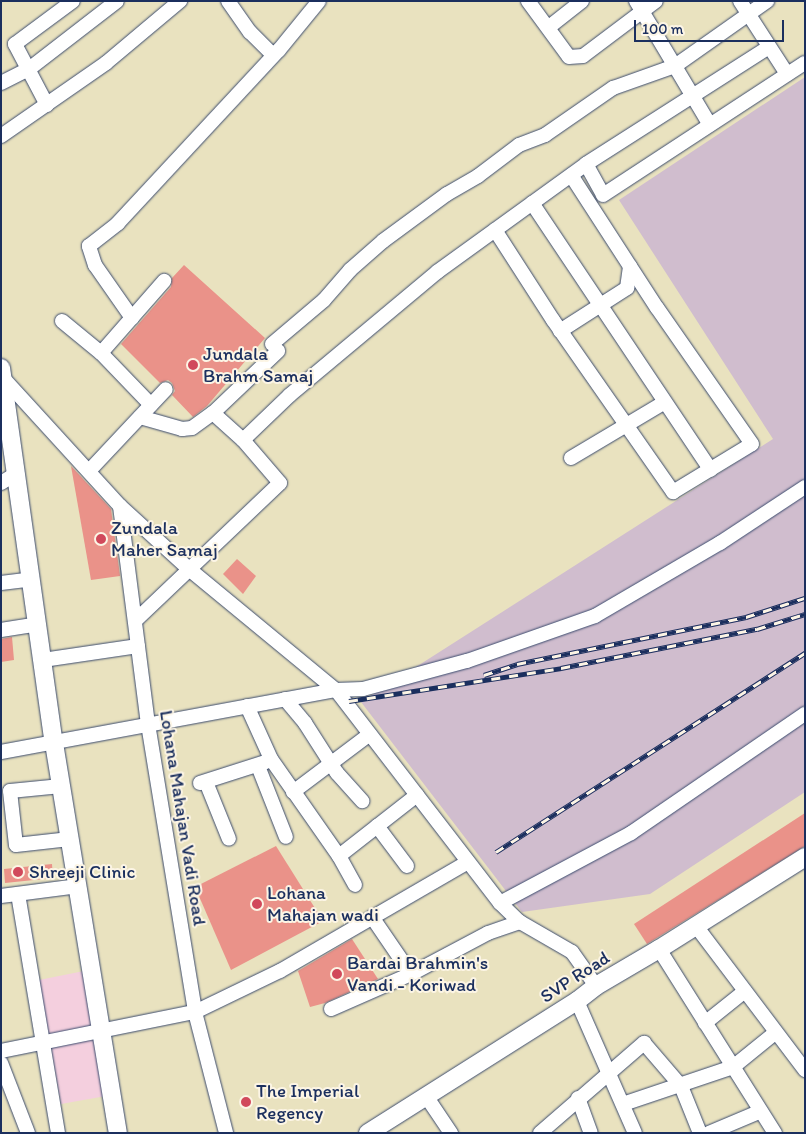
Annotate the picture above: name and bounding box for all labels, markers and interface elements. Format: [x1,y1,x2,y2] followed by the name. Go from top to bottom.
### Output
[636,10,786,42] scale bar
[642,20,683,38] text: 100 m
[203,343,313,387] place label: Jundala Brahm Samaj
[187,359,199,371] marker: Jundala Brahm Samaj
[111,517,217,561] place label: Zundala Maher Samaj
[95,533,107,545] marker: Zundala Maher Samaj
[155,709,211,927] street label: Lohana Mahajan Vadi Road
[29,861,135,883] place label: Shreeji Clinic
[11,865,25,879] marker: Shreeji Clinic
[267,882,379,926] place label: Lohana Mahajan wadi
[251,898,263,910] marker: Lohana Mahajan wadi
[536,946,614,1008] street label: SVP Road
[347,952,488,996] place label: Bardai Brahmin's Vandi - Koriwad
[331,968,343,980] marker: Bardai Brahmin's Vandi - Koriwad
[256,1080,359,1124] place label: The Imperial Regency
[240,1096,252,1108] marker: The Imperial Regency

